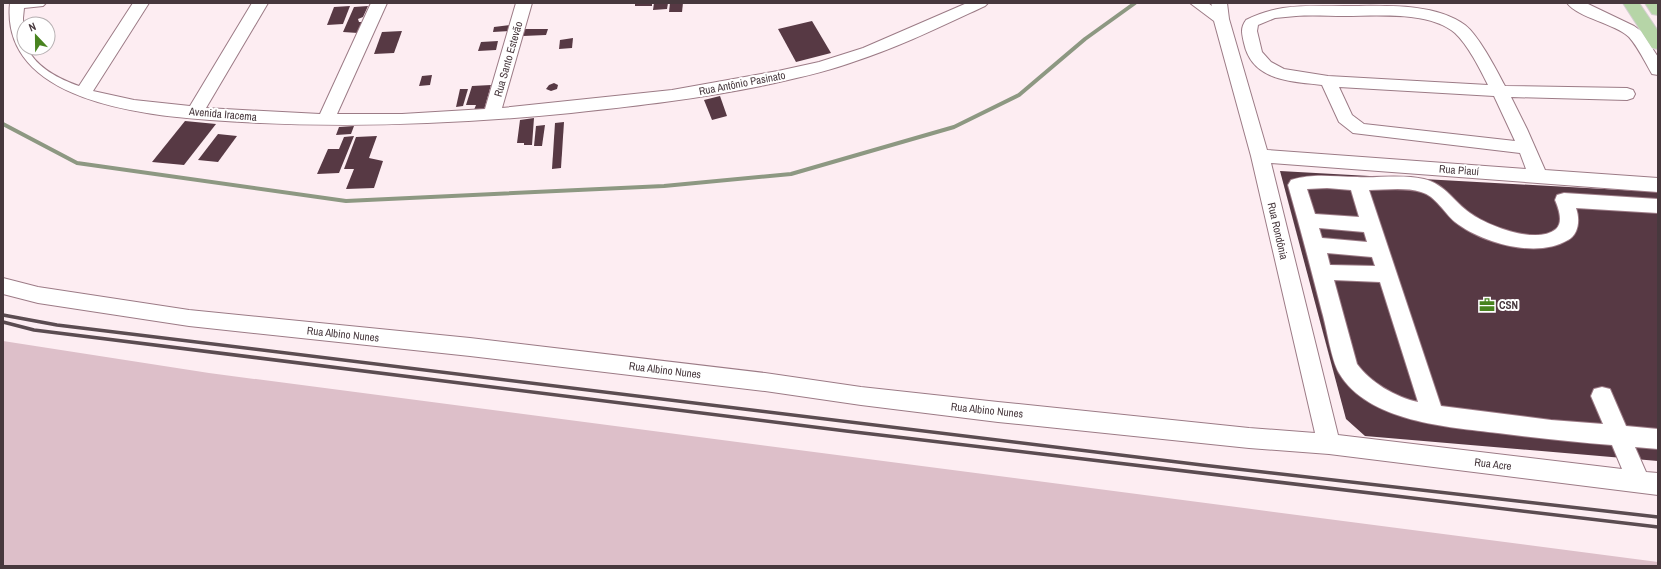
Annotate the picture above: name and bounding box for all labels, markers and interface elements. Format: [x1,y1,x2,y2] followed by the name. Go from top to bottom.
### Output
[16,16,56,56] north arrow
[27,19,38,34] text: N
[491,20,525,98] street label: Rua Santo Estevão
[698,68,786,98] street label: Rua Antônio Pasinato
[187,104,258,124] street label: Avenida Iracema
[1438,162,1480,178] street label: Rua Piauí
[1265,201,1291,261] street label: Rua Rondônia
[1478,296,1496,314] office icon: CSN
[1499,298,1518,312] place label: CSN
[306,323,380,345] street label: Rua Albino Nunes
[628,359,702,381] street label: Rua Albino Nunes
[950,399,1024,421] street label: Rua Albino Nunes
[1474,455,1512,473] street label: Rua Acre

